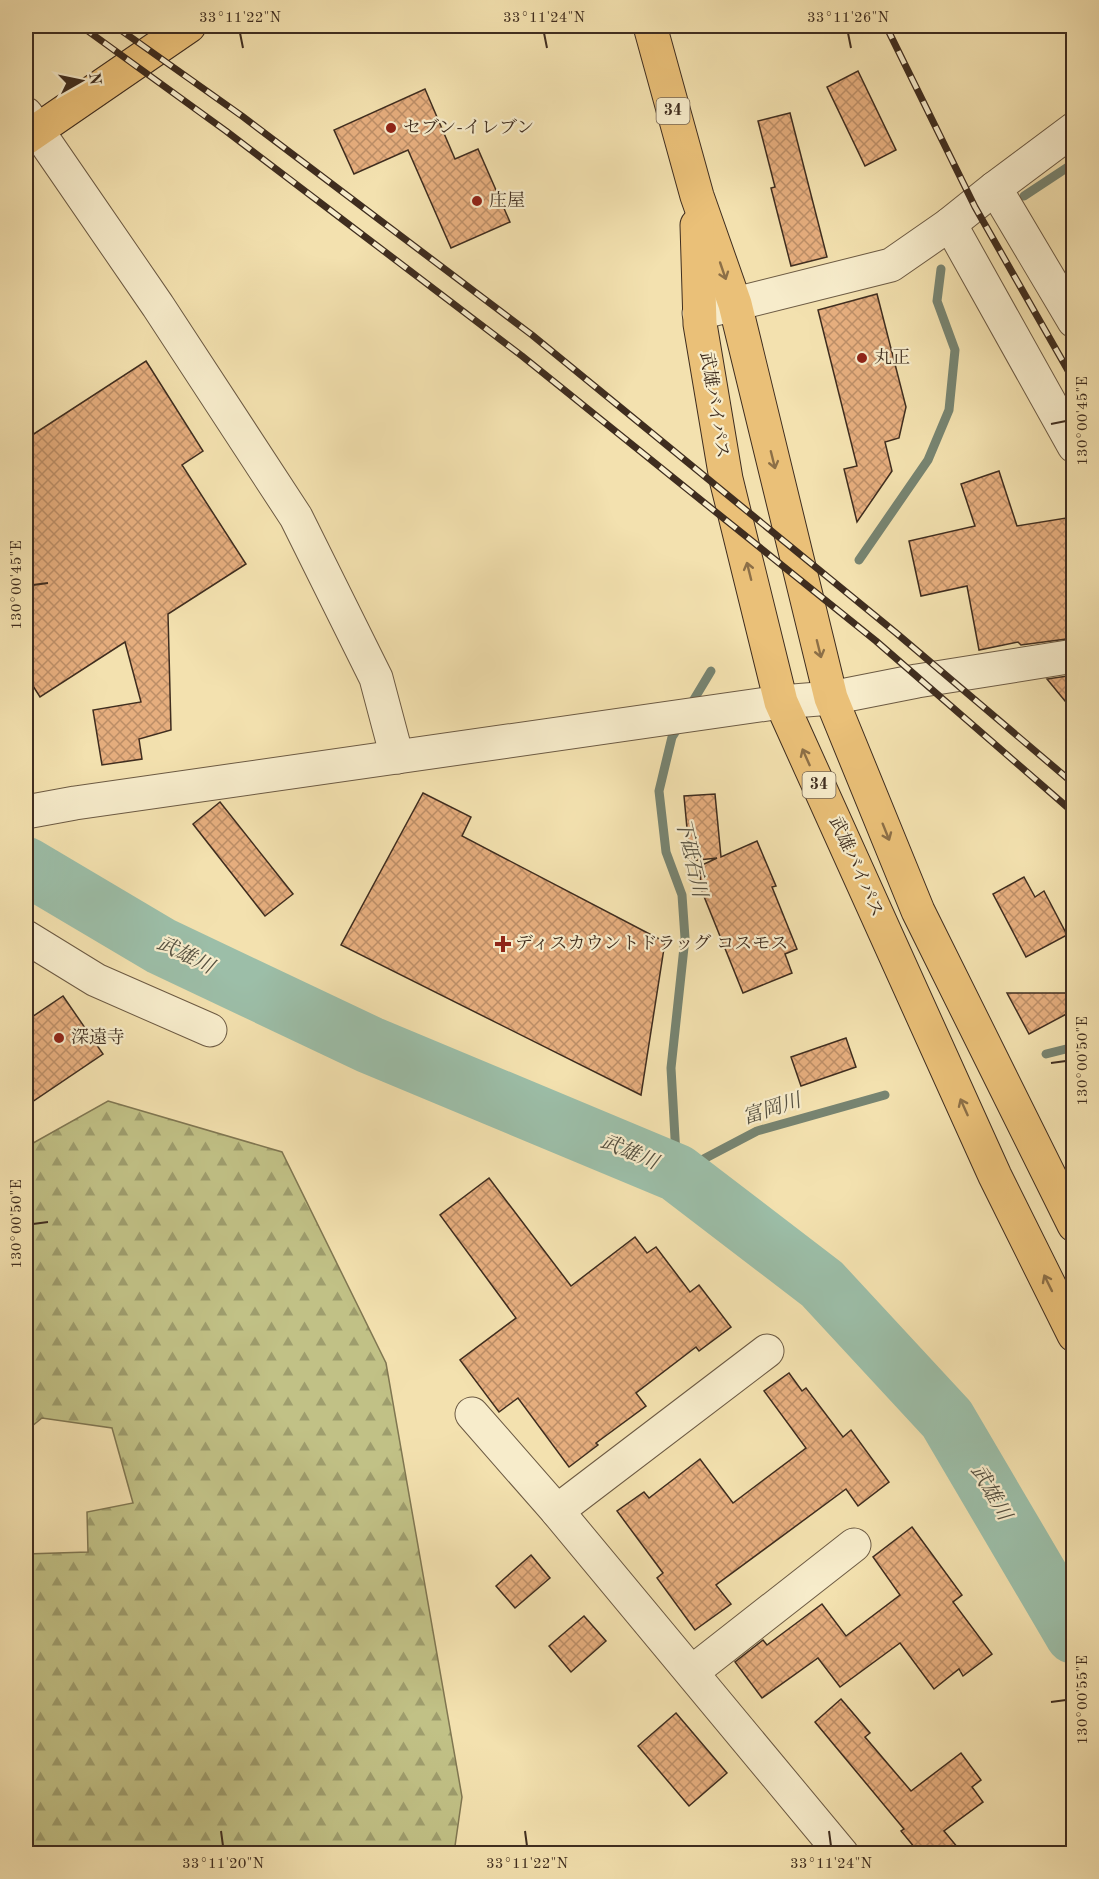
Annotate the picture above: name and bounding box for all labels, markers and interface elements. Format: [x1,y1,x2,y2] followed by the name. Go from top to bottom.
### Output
[199,11,281,26] text: 33°11'22"N
[503,11,585,26] text: 33°11'24"N
[807,11,889,26] text: 33°11'26"N
[51,51,111,111] north arrow
[85,72,103,87] text: N
[656,98,690,124] road number: 34
[403,118,534,137] place label: セブン-イレブン
[384,121,398,135] marker: セブン-イレブン
[489,190,525,210] place label: 庄屋
[470,194,484,208] marker: 庄屋
[718,261,729,280] one-way arrow
[874,347,910,367] place label: 丸正
[697,350,733,460] street label: 武雄バイパス
[855,351,869,365] marker: 丸正
[1076,376,1091,466] text: 130°00'45"E
[767,450,779,469] one-way arrow
[10,540,25,630] text: 130°00'45"E
[742,562,754,581] one-way arrow
[814,639,826,658] one-way arrow
[800,748,811,766] one-way arrow
[802,772,836,798] road number: 34
[826,813,888,920] street label: 武雄バイパス
[671,816,711,901] water label: 下砥石川
[881,822,892,841] one-way arrow
[154,932,219,979] water label: 武雄川
[515,934,788,953] place label: ディスカウントドラッグ コスモス
[496,937,510,951] marker: ディスカウントドラッグ コスモス
[1076,1016,1091,1106] text: 130°00'50"E
[71,1027,125,1047] place label: 深遠寺
[52,1031,66,1045] marker: 深遠寺
[740,1089,806,1129] water label: 富岡川
[957,1098,969,1116] one-way arrow
[597,1130,663,1175] water label: 武雄川
[10,1179,25,1269] text: 130°00'50"E
[1041,1274,1053,1292] one-way arrow
[966,1461,1016,1526] water label: 武雄川
[1076,1655,1091,1745] text: 130°00'55"E
[182,1857,264,1872] text: 33°11'20"N
[486,1857,568,1872] text: 33°11'22"N
[790,1857,872,1872] text: 33°11'24"N

